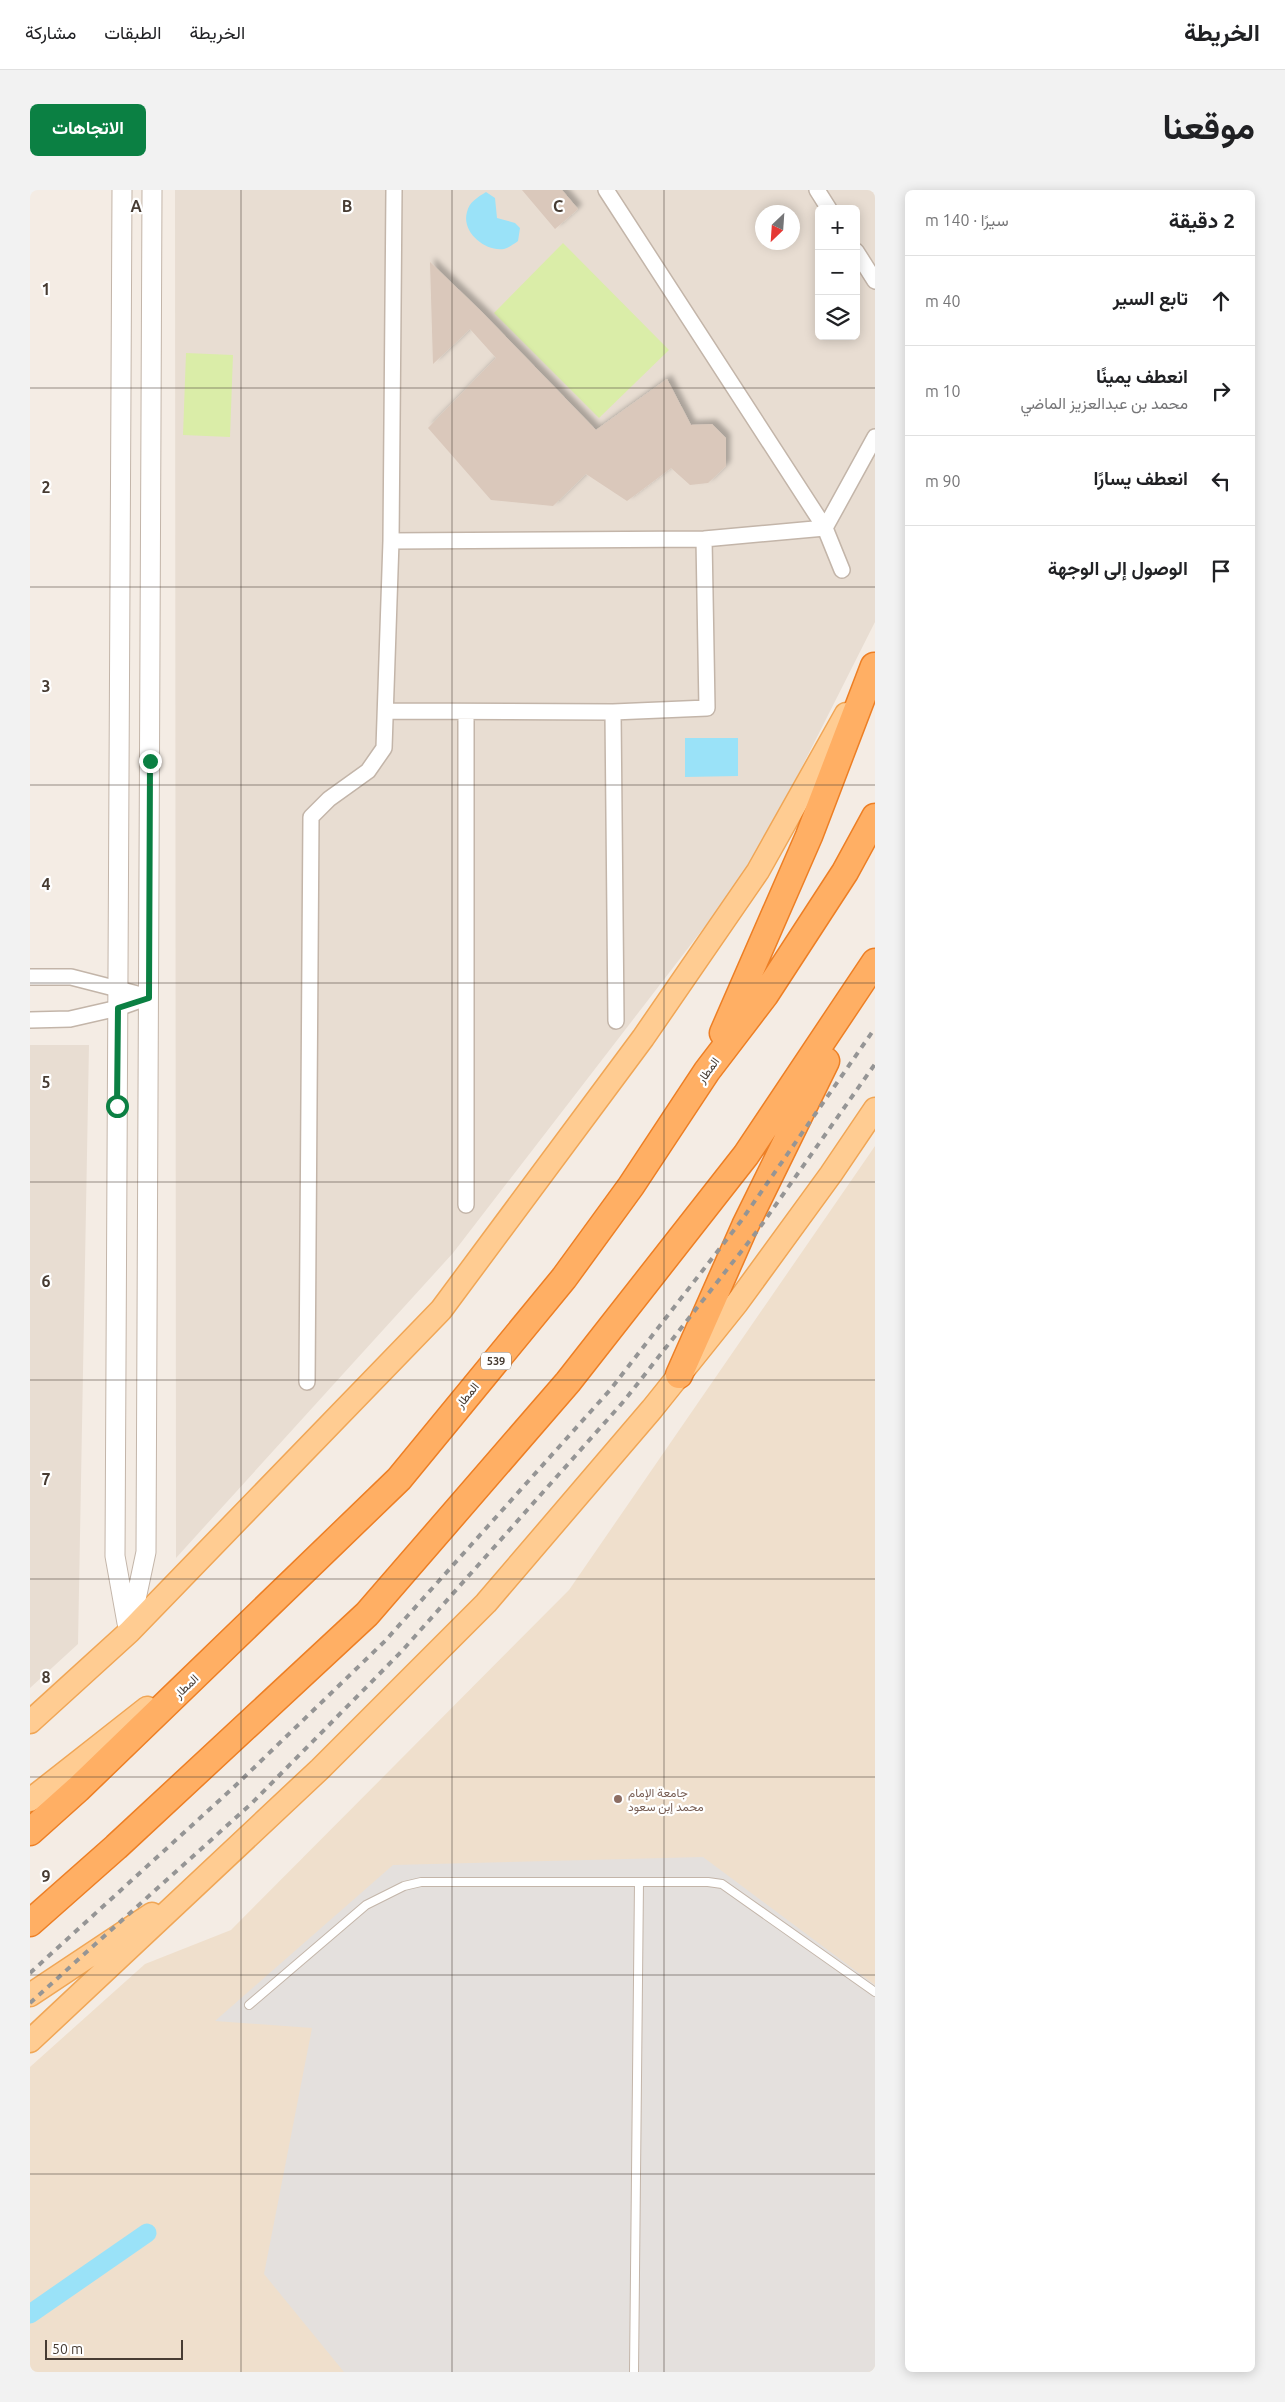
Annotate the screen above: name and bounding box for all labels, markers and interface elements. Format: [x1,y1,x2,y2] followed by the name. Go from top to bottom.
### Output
[1184,19,1260,46] text: الخريطة
[25,22,76,42] text: مشاركة
[104,22,161,42] text: الطبقات
[189,22,245,42] text: الخريطة
[30,104,146,156] button: الاتجاهات
[1162,106,1255,146] text: موقعنا
[130,197,142,215] text: A
[342,197,352,215] text: B
[553,197,563,215] text: C
[755,205,800,250] north arrow
[815,205,860,340] map controls
[815,205,860,250] button: +
[1169,208,1235,232] text: 2 دقيقة
[925,211,1009,229] text: سيرًا · 140 m
[815,250,860,295] button: −
[41,280,51,298] text: 1
[1113,287,1188,309] text: تابع السير
[1207,287,1235,315] icon: ahead
[925,292,961,310] text: 40 m
[815,295,860,340] button: layers
[1096,365,1188,387] text: انعطف يمينًا
[1207,377,1235,405] icon: right
[925,382,961,400] text: 10 m
[1020,394,1188,412] text: محمد بن عبدالعزيز الماضي
[1094,467,1188,489] text: انعطف يسارًا
[1207,467,1235,495] icon: left
[925,472,961,490] text: 90 m
[41,478,51,496] text: 2
[1048,557,1188,579] text: الوصول إلى الوجهة
[1207,557,1235,585] icon: arrive
[41,677,51,695] text: 3
[139,750,162,773] route end
[41,875,51,893] text: 4
[694,1055,723,1087] street label: المطار
[41,1073,51,1091] text: 5
[106,1095,129,1118] route start
[41,1272,51,1290] text: 6
[481,1352,511,1370] road number: 539
[452,1380,483,1412] street label: المطار
[41,1470,51,1488] text: 7
[41,1668,51,1686] text: 8
[171,1671,202,1703] street label: المطار
[628,1786,704,1815] place label: جامعة الإمام محمد إبن سعود
[612,1793,624,1805] marker: جامعة الإمام محمد إبن سعود
[41,1867,51,1885] text: 9
[45,2337,182,2360] scale bar
[52,2341,83,2357] text: 50 m

